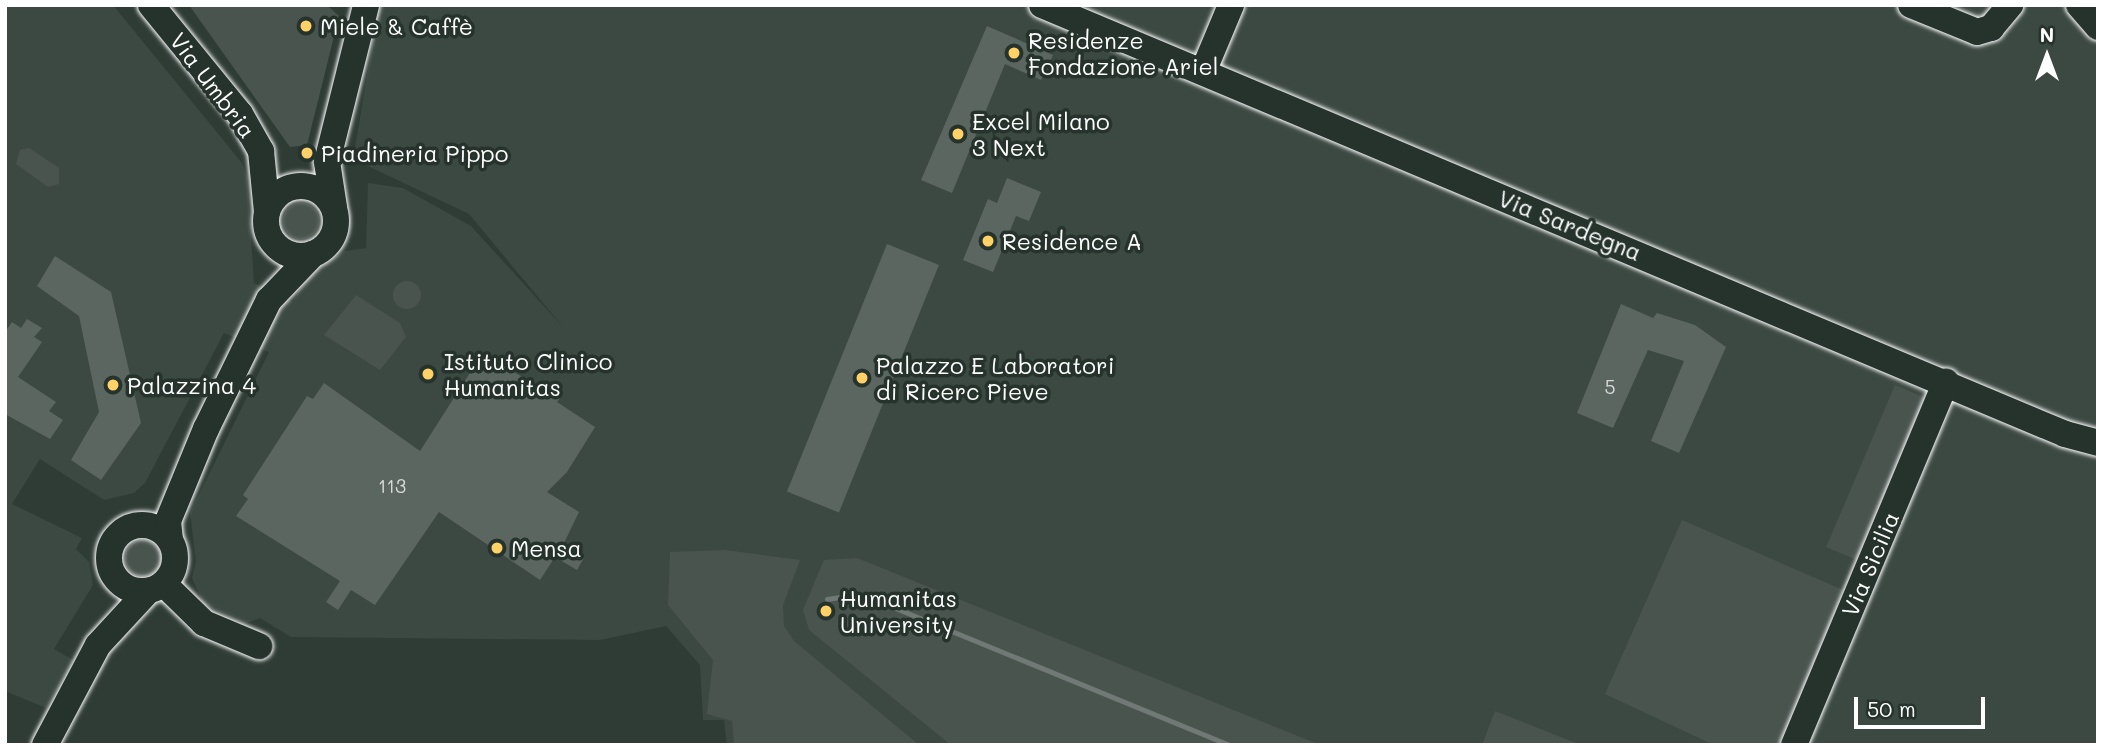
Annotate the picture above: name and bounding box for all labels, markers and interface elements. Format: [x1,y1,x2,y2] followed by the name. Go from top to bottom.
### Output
[320,12,473,40] place label: Miele & Caffè
[298,18,314,34] marker: Miele & Caffè
[2012,21,2082,91] north arrow
[2040,22,2054,47] text: N
[1028,26,1218,80] place label: Residenze Fondazione Ariel
[164,27,262,143] street label: Via Umbria
[1006,45,1022,61] marker: Residenze Fondazione Ariel
[972,107,1110,161] place label: Excel Milano 3 Next
[950,126,966,142] marker: Excel Milano 3 Next
[321,139,508,167] place label: Piadineria Pippo
[299,145,315,161] marker: Piadineria Pippo
[1495,184,1645,266] street label: Via Sardegna
[1002,227,1142,255] place label: Residence A
[980,233,996,249] marker: Residence A
[444,347,612,401] place label: Istituto Clinico Humanitas
[876,351,1115,405] place label: Palazzo E Laboratori di Ricerc Pieve
[418,364,438,384] marker: Istituto Clinico Humanitas
[854,370,870,386] marker: Palazzo E Laboratori di Ricerc Pieve
[127,371,256,399] place label: Palazzina 4
[1604,376,1616,398] house number: 5
[105,377,121,393] marker: Palazzina 4
[378,475,406,497] house number: 113
[1836,507,1904,621] street label: Via Sicilia
[511,534,582,562] place label: Mensa
[489,540,505,556] marker: Mensa
[840,584,957,638] place label: Humanitas University
[818,603,834,619] marker: Humanitas University
[1858,684,1989,728] scale bar
[1867,695,1916,722] text: 50 m

